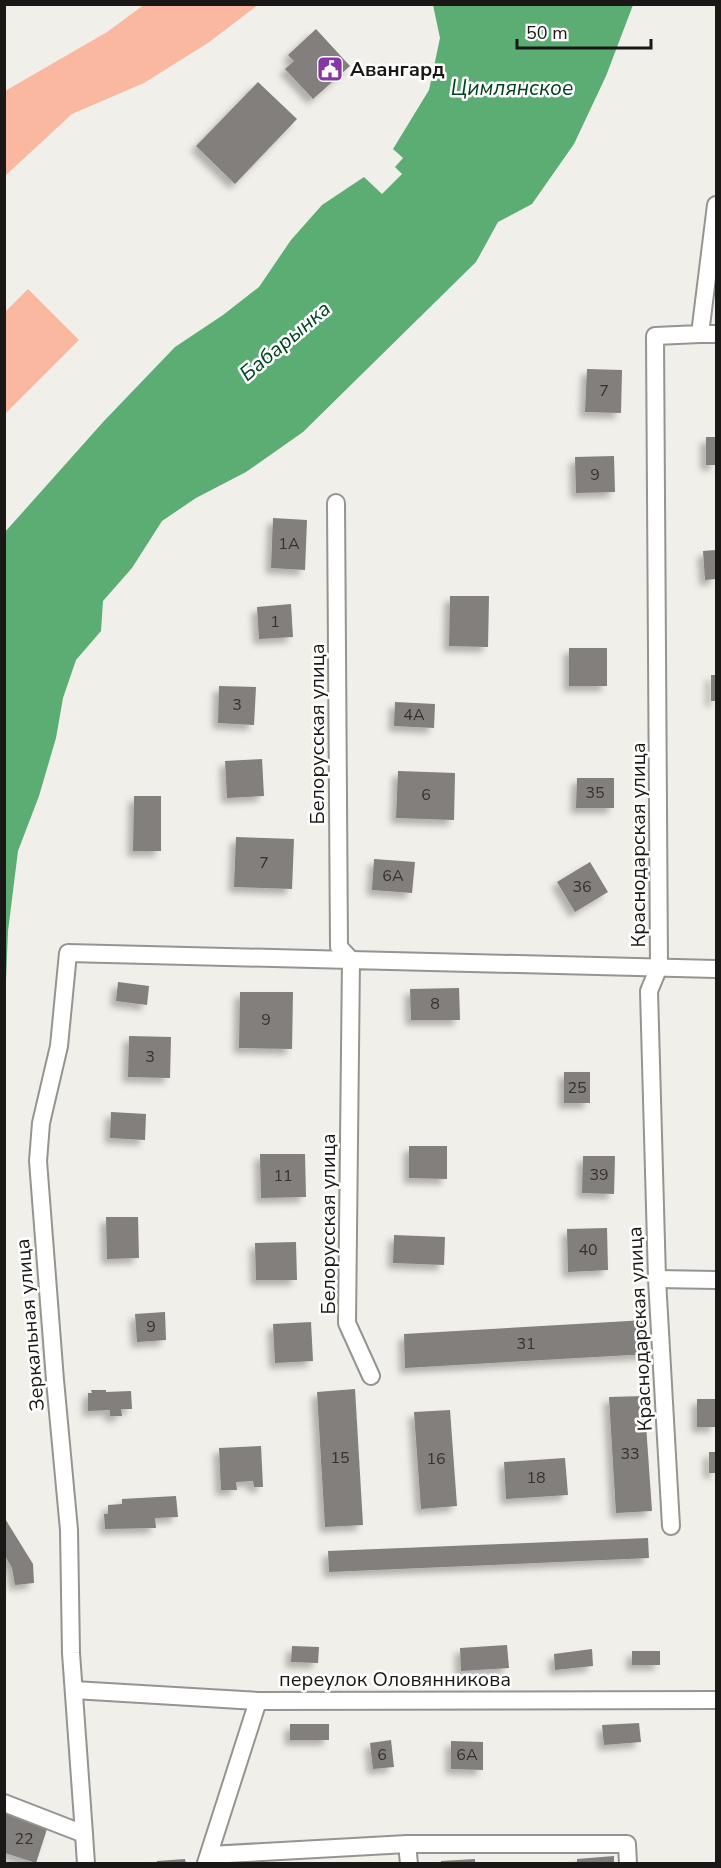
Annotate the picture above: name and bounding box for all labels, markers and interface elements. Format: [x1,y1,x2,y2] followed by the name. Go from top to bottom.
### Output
[517,12,650,50] scale bar
[526,21,568,45] text: 50 m
[315,54,345,84] public building icon: Авангард
[350,56,445,83] place label: Авангард
[451,74,573,102] water label: Цимлянское
[234,295,336,387] water label: Бабарынка
[599,380,609,402] house number: 7
[590,464,600,486] house number: 9
[278,533,300,555] house number: 1А
[270,611,280,633] house number: 1
[304,644,331,824] street label: Белорусская улица
[232,694,242,716] house number: 3
[403,704,425,726] house number: 4А
[625,743,652,947] street label: Краснодарская улица
[585,782,605,804] house number: 35
[421,784,431,806] house number: 6
[259,852,269,874] house number: 7
[382,865,404,887] house number: 6А
[572,876,592,898] house number: 36
[430,993,440,1015] house number: 8
[261,1009,271,1031] house number: 9
[145,1046,155,1068] house number: 3
[567,1077,587,1099] house number: 25
[315,1134,342,1314] street label: Белорусская улица
[589,1164,609,1186] house number: 39
[273,1165,293,1187] house number: 11
[621,1226,659,1432] street label: Краснодарская улица
[9,1238,51,1412] street label: Зеркальная улица
[578,1239,598,1261] house number: 40
[146,1316,156,1338] house number: 9
[516,1333,536,1355] house number: 31
[620,1443,640,1465] house number: 33
[330,1447,350,1469] house number: 15
[426,1448,446,1470] house number: 16
[526,1467,546,1489] house number: 18
[279,1666,511,1693] street label: переулок Оловянникова
[377,1744,387,1766] house number: 6
[456,1744,478,1766] house number: 6А
[14,1828,34,1850] house number: 22

